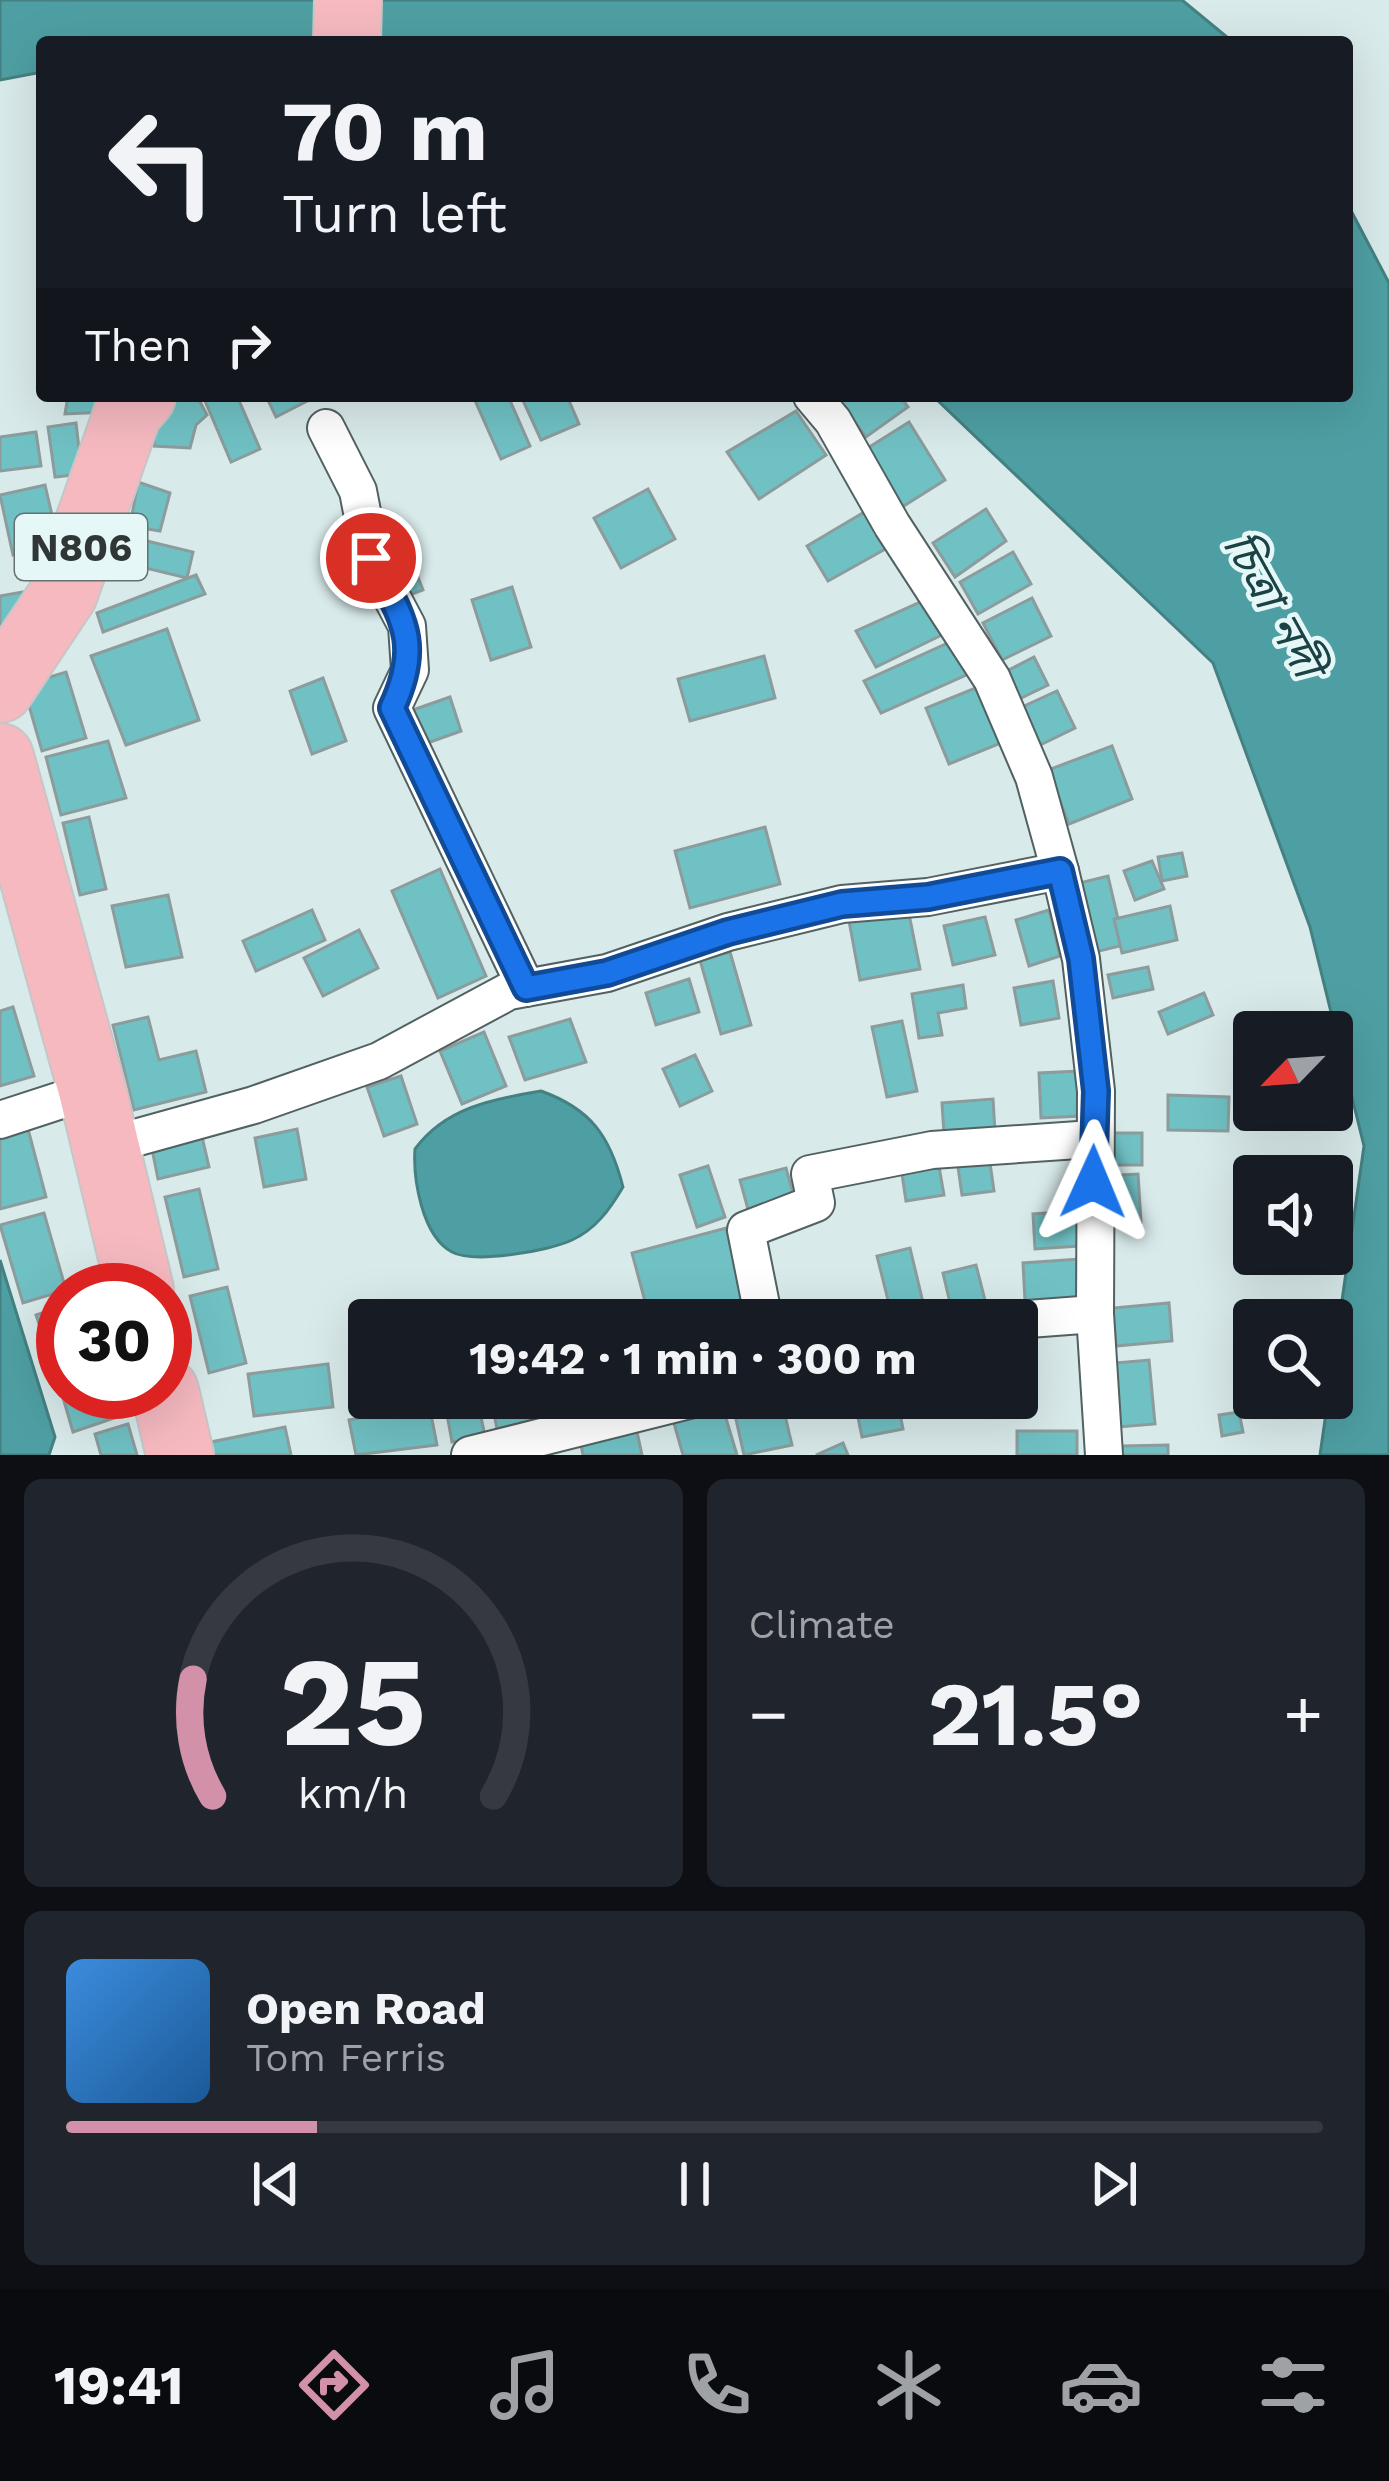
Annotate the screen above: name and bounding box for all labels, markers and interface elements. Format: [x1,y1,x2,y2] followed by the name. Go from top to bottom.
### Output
[282,82,488,180] text: 70 m
[84,84,240,240] icon: left
[282,182,507,245] text: Turn left
[216,312,282,378] icon: right
[84,319,192,372] text: Then
[320,507,422,609] pin
[15,514,147,580] road number: N806
[1212,523,1339,693] water label: চিত্রা নদী
[338,525,404,591] icon: arrive
[1233,1011,1353,1131] north arrow
[1233,1011,1353,1419] map controls
[1030,1119,1156,1245] position arrow
[1233,1155,1353,1275] button: sound
[36,1263,192,1419] speed limit sign: 30
[1233,1299,1353,1419] button: search
[469,1332,917,1385] text: 19:42 · 1 min · 300 m
[749,1602,895,1647] text: Climate
[280,1629,427,1775] text: 25
[928,1661,1144,1767] text: 21.5°
[749,1676,788,1753] text: −
[1283,1676,1323,1753] text: +
[298,1768,408,1818] text: km/h
[246,1982,486,2035] text: Open Road
[246,2035,446,2080] text: Tom Ferris
[243,2151,309,2217] icon: previous
[662,2151,728,2217] icon: pause
[1081,2151,1147,2217] icon: next
[292,2343,376,2427] icon: directions
[483,2343,567,2427] icon: music
[675,2343,759,2427] icon: phone
[867,2343,951,2427] icon: climate
[1059,2343,1143,2427] icon: car
[1251,2343,1335,2427] icon: filters
[54,2354,184,2417] text: 19:41

